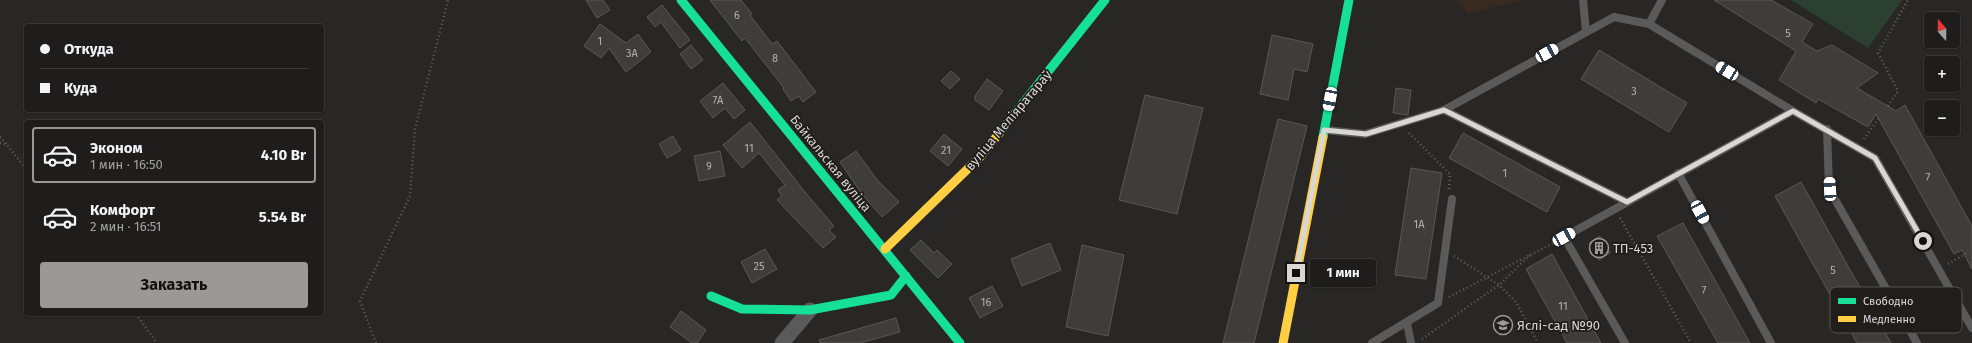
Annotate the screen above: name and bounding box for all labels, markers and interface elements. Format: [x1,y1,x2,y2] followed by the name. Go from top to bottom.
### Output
[734,9,740,22] house number: 6
[1924,12,1960,48] north arrow
[1924,12,1960,136] map controls
[1785,27,1791,40] house number: 5
[598,35,602,48] house number: 1
[64,40,114,58] text: Откуда
[1534,42,1560,64] car
[626,47,639,60] house number: 3А
[772,52,778,65] house number: 8
[1924,56,1960,92] button: +
[1714,60,1740,82] car
[962,67,1055,173] street label: вуліца Меліяратараў
[64,79,97,97] text: Куда
[1631,85,1637,98] house number: 3
[1322,86,1338,112] car
[713,94,724,107] house number: 7А
[1924,100,1960,136] button: −
[787,112,874,215] street label: Байкальская вуліца
[42,137,78,173] icon: car
[90,139,143,157] text: Эконом
[744,142,754,155] house number: 11
[941,144,951,157] house number: 21
[261,146,306,164] text: 4.10 Br
[90,157,163,172] text: 1 мин · 16:50
[706,160,712,173] house number: 9
[1503,167,1507,180] house number: 1
[1926,171,1931,184] house number: 7
[1823,177,1837,201] car
[42,199,78,235] icon: car
[1689,199,1711,225] car
[90,201,155,219] text: Комфорт
[259,208,306,226] text: 5.54 Br
[1413,218,1425,231] house number: 1А
[90,219,161,234] text: 2 мин · 16:51
[1551,226,1577,248] car
[1914,232,1932,250] route start
[1588,237,1610,259] building icon: ТП-453
[1613,241,1653,256] place label: ТП-453
[1310,259,1376,287] callout: 1 мин
[754,260,765,273] house number: 25
[40,262,308,308] button: Заказать
[1287,264,1305,282] route end
[1830,264,1836,277] house number: 5
[1326,265,1360,280] text: 1 мин
[1702,284,1707,297] house number: 7
[1830,287,1962,333] legend
[1863,295,1913,308] text: Свободно
[981,296,991,309] house number: 16
[1558,300,1568,313] house number: 11
[1863,313,1915,326] text: Медленно
[1492,314,1514,336] school or university icon: Яслі-сад №90
[1517,318,1600,333] place label: Яслі-сад №90

